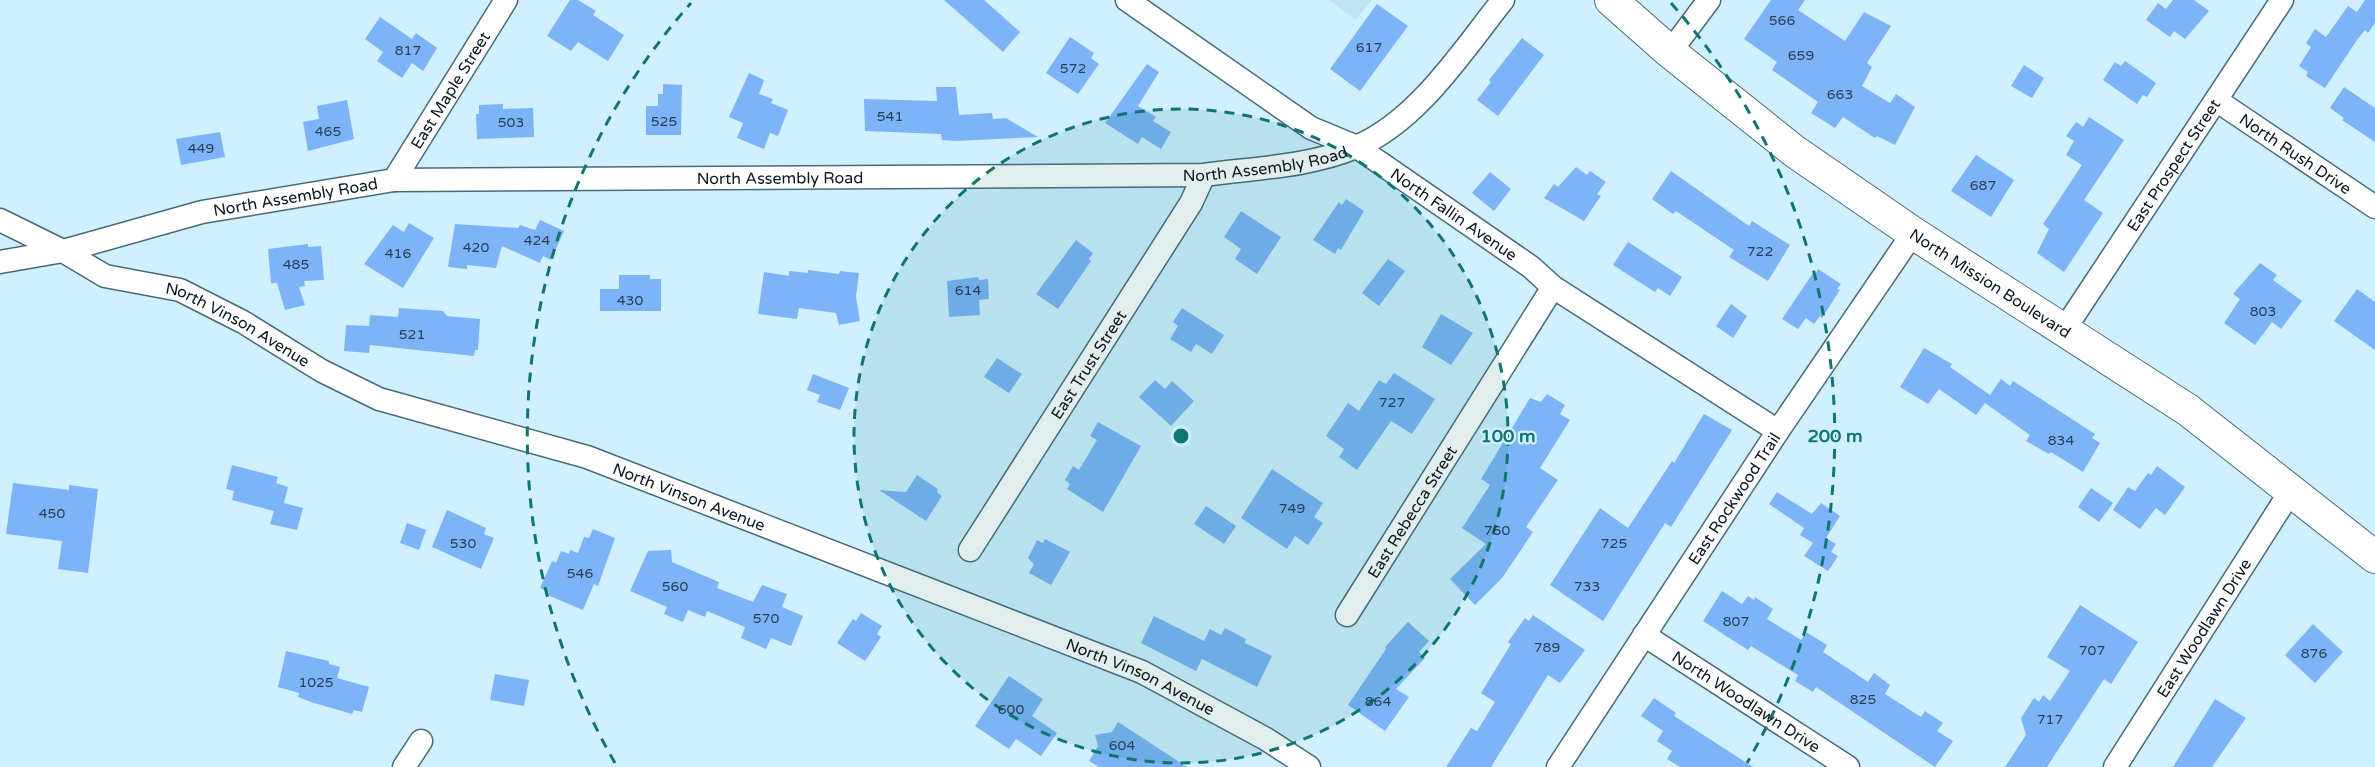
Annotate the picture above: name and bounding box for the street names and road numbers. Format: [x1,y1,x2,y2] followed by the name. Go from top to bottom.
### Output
[407,28,495,153] street label: East Maple Street
[2123,95,2225,235] street label: East Prospect Street
[2235,110,2355,199] street label: North Rush Drive
[1183,142,1351,186] street label: North Assembly Road
[1387,164,1521,265] street label: North Fallin Avenue
[697,168,863,189] street label: North Assembly Road
[212,174,379,221] street label: North Assembly Road
[1906,225,2074,343] street label: North Mission Boulevard
[164,279,313,372] street label: North Vinson Avenue
[1047,307,1131,423] street label: East Trust Street
[1684,429,1785,569] street label: East Rockwood Trail
[1364,442,1462,582] street label: East Rebecca Street
[610,459,768,536] street label: North Vinson Avenue
[2153,555,2256,702] street label: East Woodlawn Drive
[1063,634,1218,720] street label: North Vinson Avenue
[1668,647,1824,757] street label: North Woodlawn Drive

